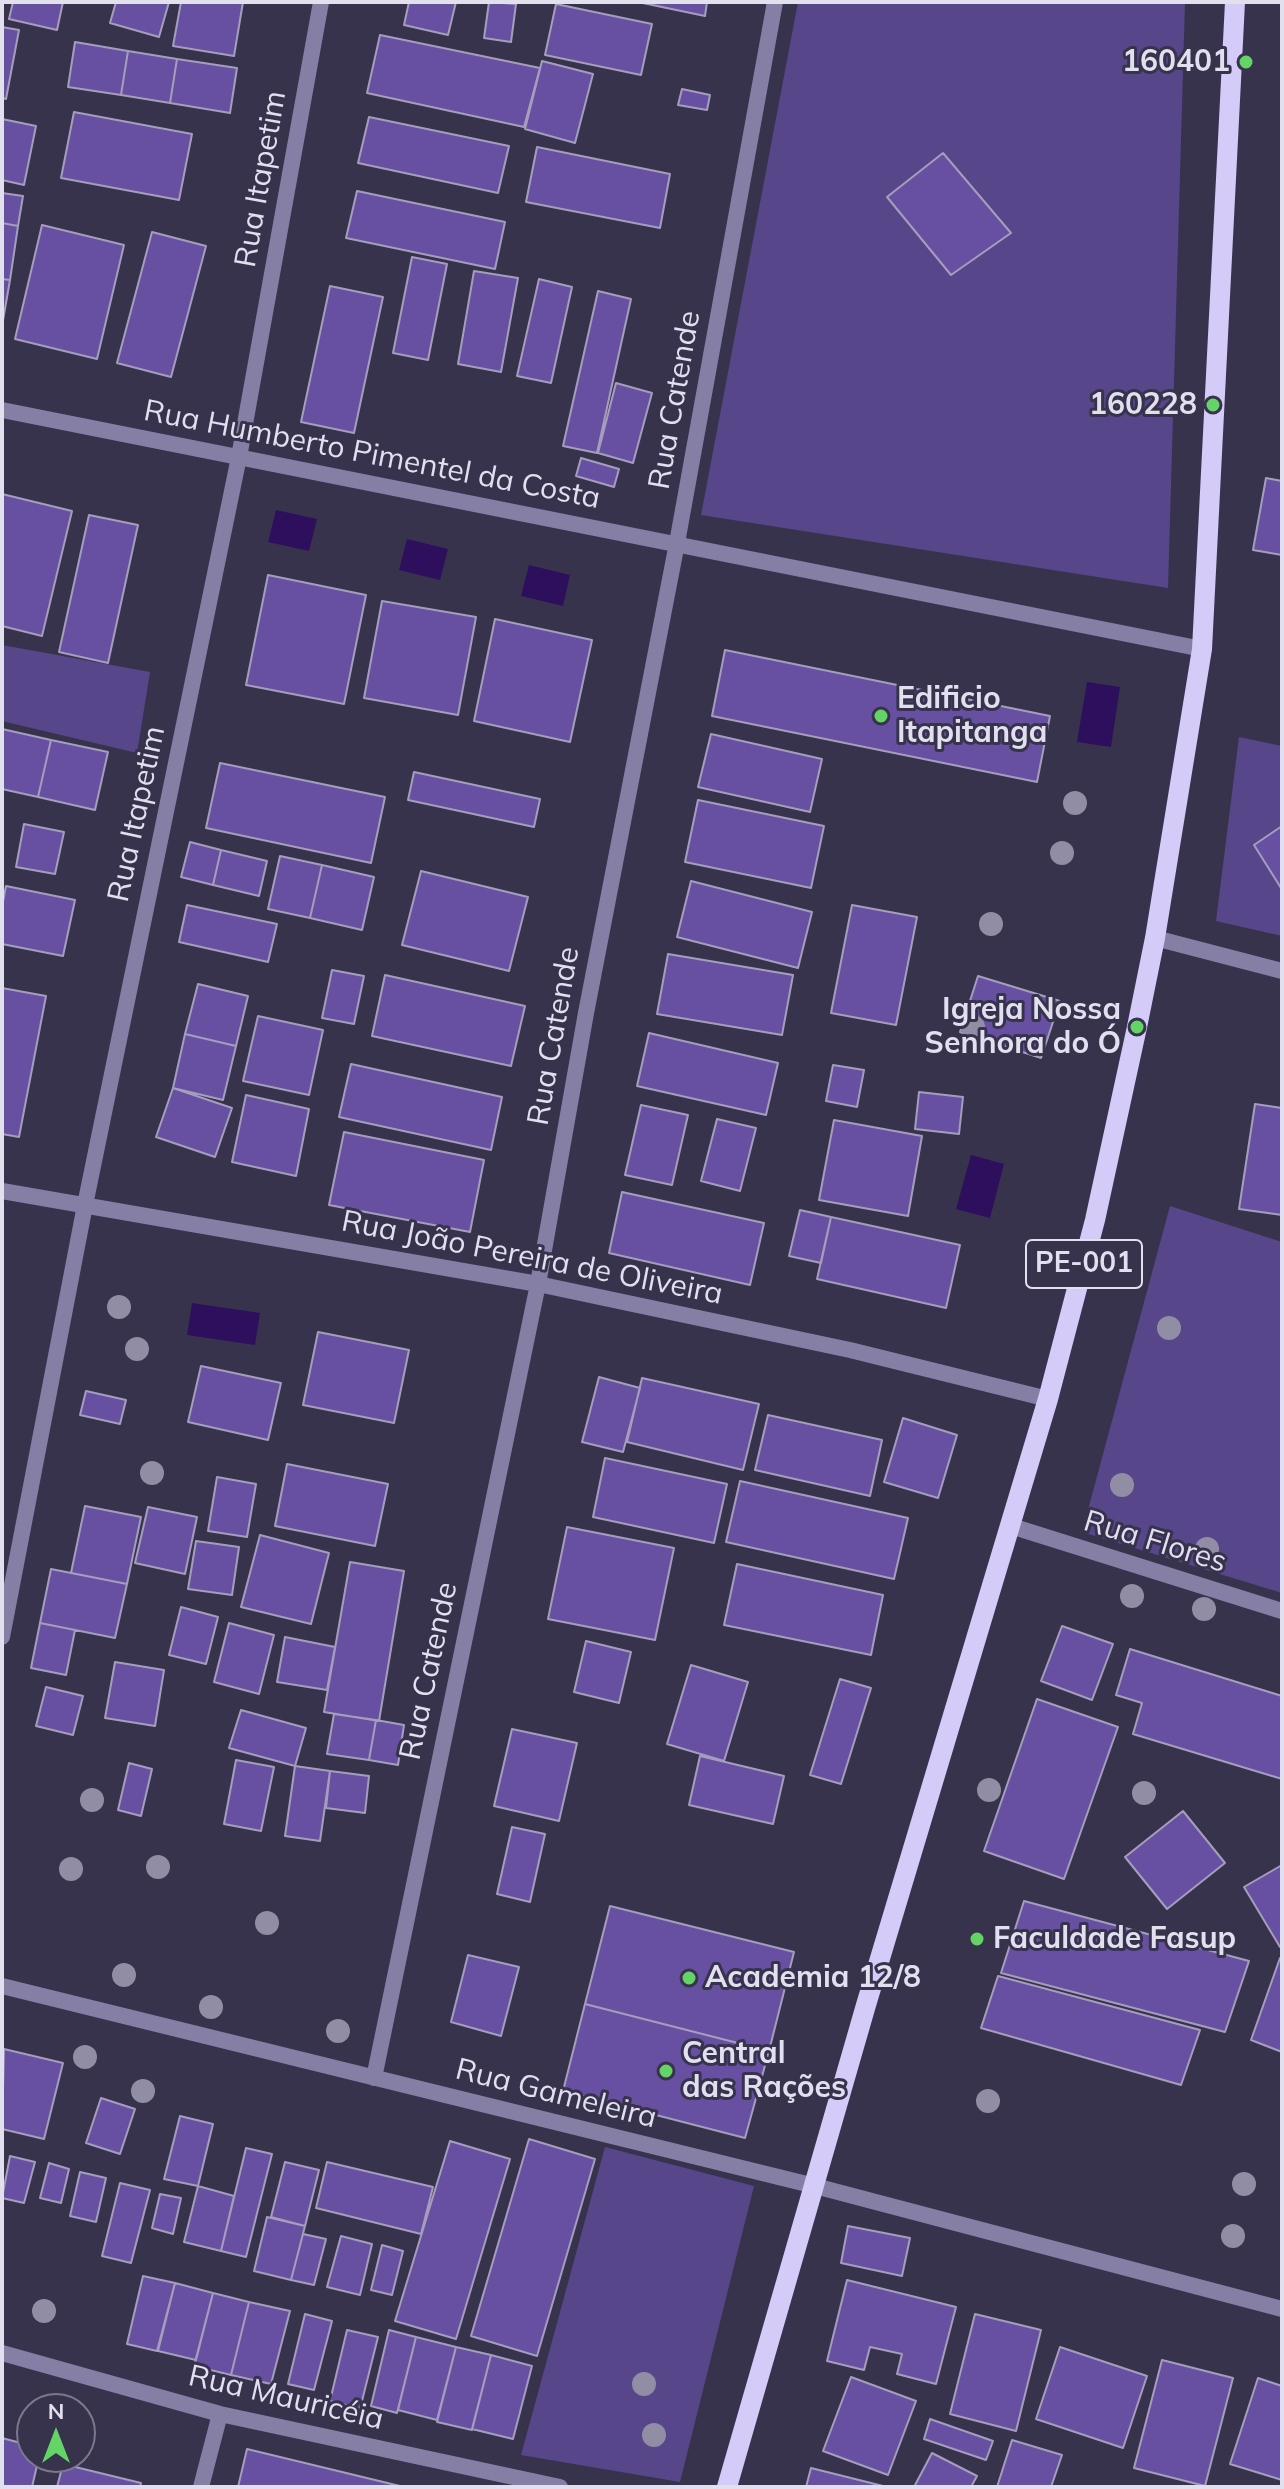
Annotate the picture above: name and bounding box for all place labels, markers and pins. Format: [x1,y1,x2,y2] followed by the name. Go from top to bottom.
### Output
[1122,44,1230,80] place label: 160401
[1237,53,1255,71] marker: 160401
[1089,387,1197,423] place label: 160228
[1204,396,1222,414] marker: 160228
[897,681,1047,752] place label: Edificio Itapitanga
[872,707,890,725] marker: Edificio Itapitanga
[925,992,1121,1062] place label: Igreja Nossa Senhora do Ó
[1128,1018,1146,1036] marker: Igreja Nossa Senhora do Ó
[993,1921,1236,1957] place label: Faculdade Fasup
[968,1930,986,1948] marker: Faculdade Fasup
[705,1960,921,1996] place label: Academia 12/8
[680,1969,698,1987] marker: Academia 12/8
[682,2036,846,2106] place label: Central das Rações
[657,2062,675,2080] marker: Central das Rações

